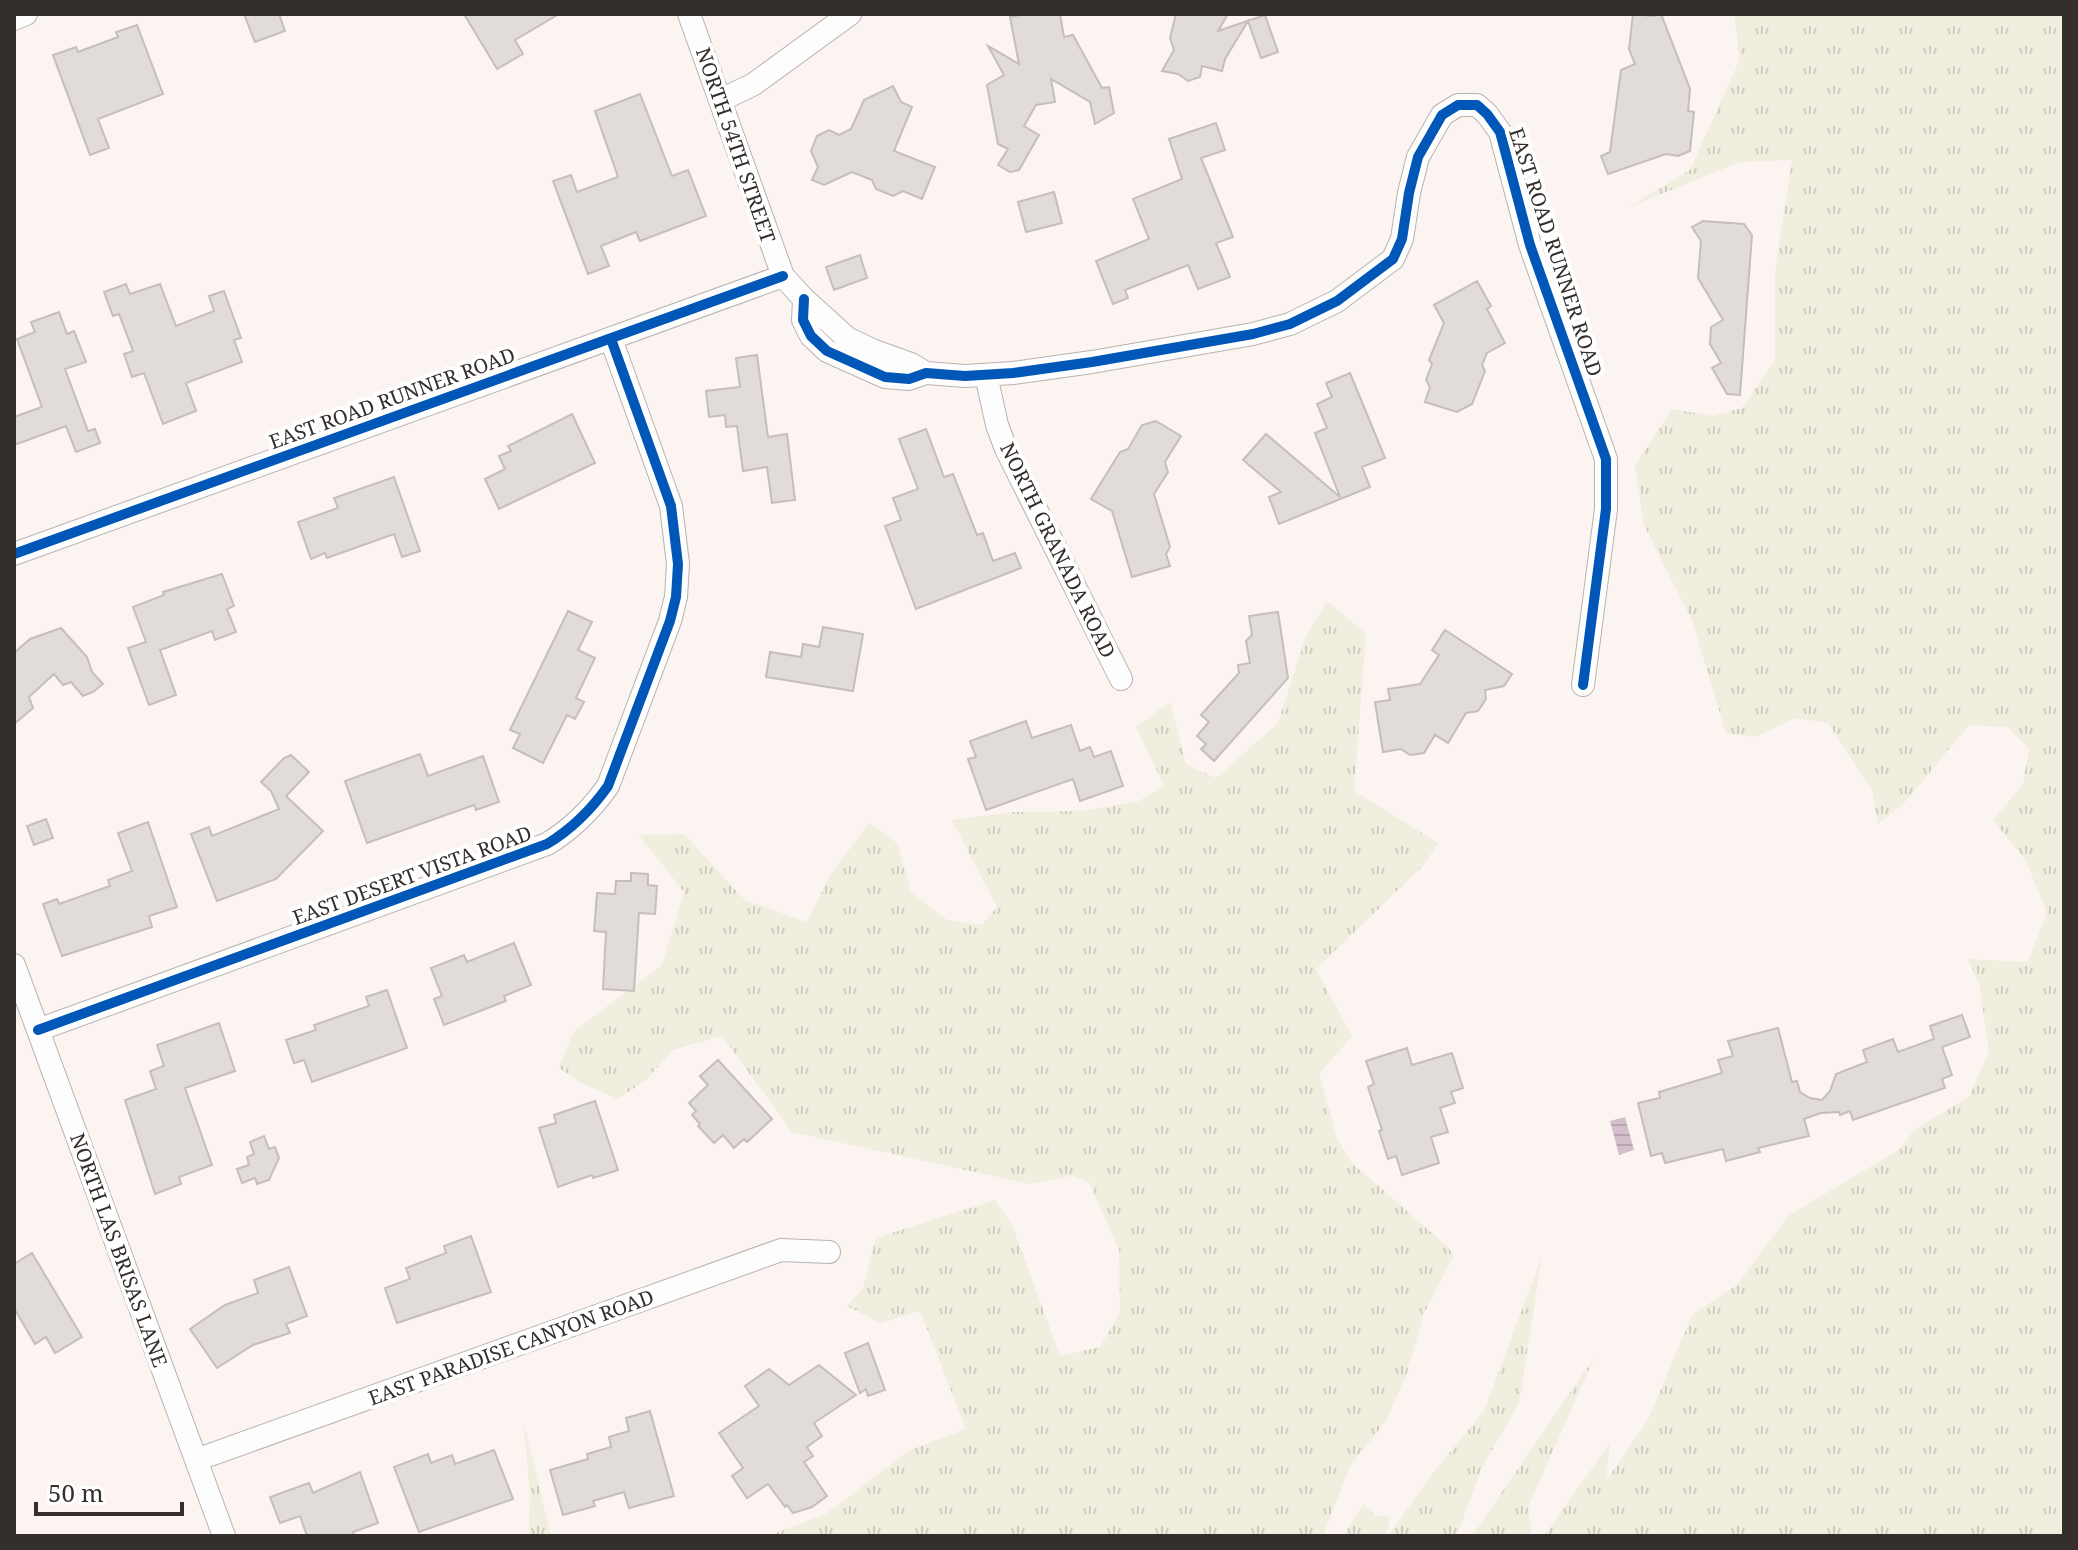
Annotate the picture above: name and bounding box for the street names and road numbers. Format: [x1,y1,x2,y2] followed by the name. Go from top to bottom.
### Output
[690,44,782,246] street label: NORTH 54TH STREET
[1503,124,1609,380] street label: EAST ROAD RUNNER ROAD
[265,341,519,455] street label: EAST ROAD RUNNER ROAD
[994,438,1122,662] street label: NORTH GRANADA ROAD
[289,819,535,931] street label: EAST DESERT VISTA ROAD
[64,1129,174,1371] street label: NORTH LAS BRISAS LANE
[365,1283,657,1411] street label: EAST PARADISE CANYON ROAD

